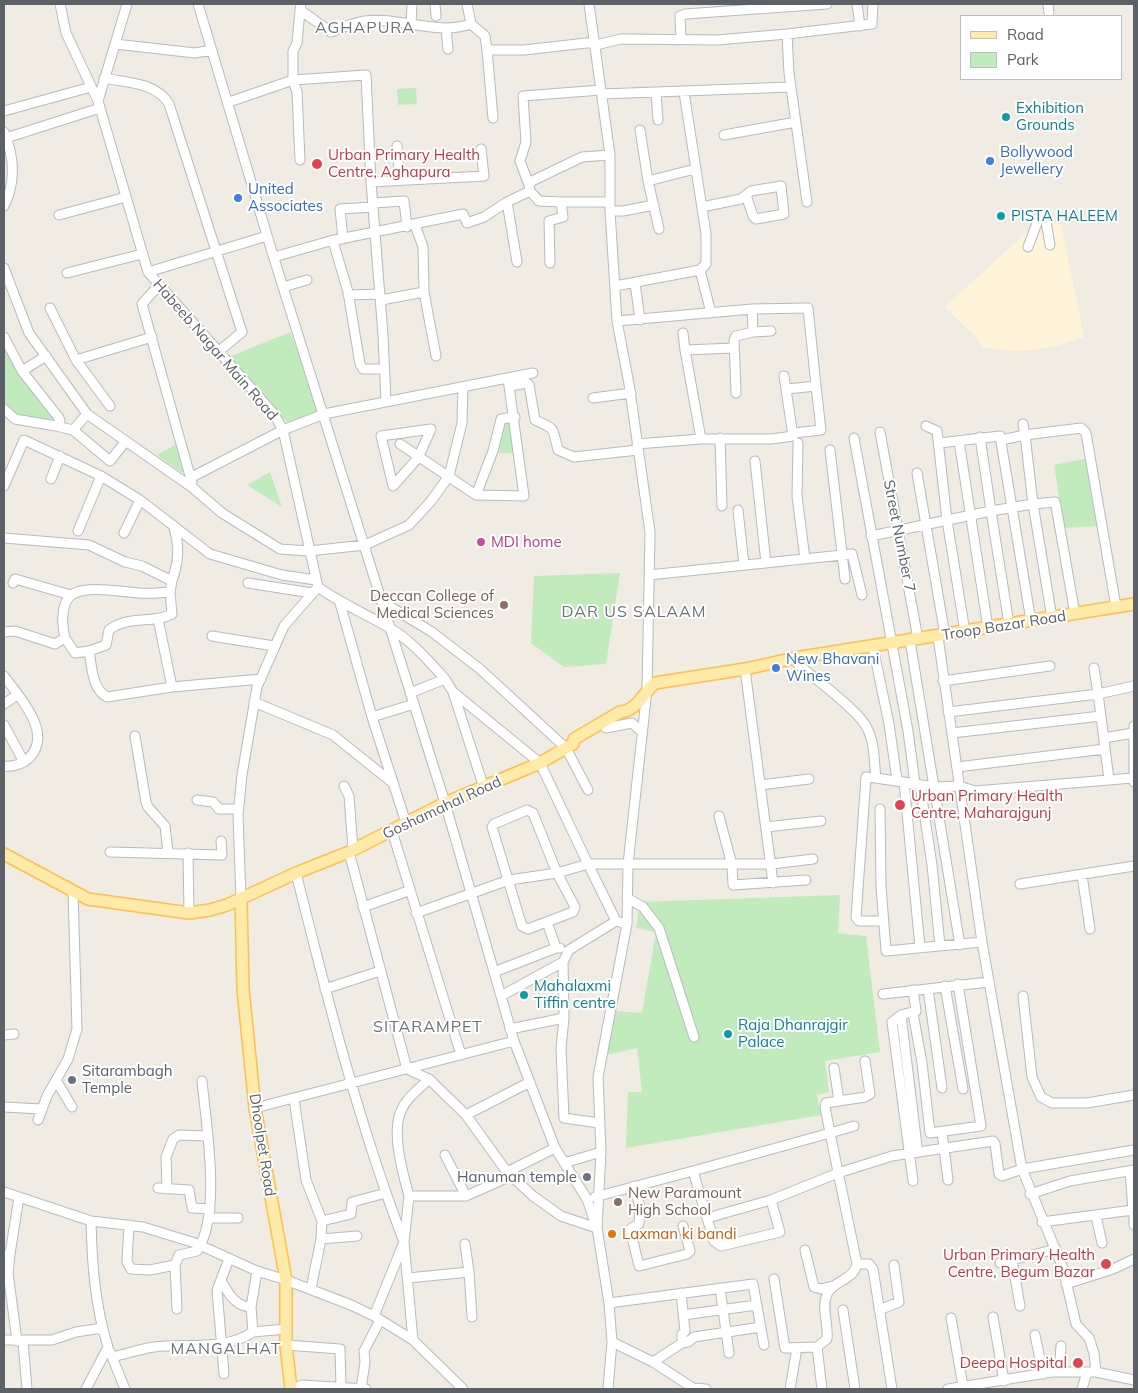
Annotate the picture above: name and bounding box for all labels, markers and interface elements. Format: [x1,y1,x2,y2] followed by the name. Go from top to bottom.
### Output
[960,15,1123,80] legend
[314,18,416,38] district label: AGHAPURA
[1007,25,1044,44] text: Road
[1007,50,1039,69] text: Park
[1016,99,1084,134] place label: Exhibition Grounds
[1000,111,1012,123] marker: Exhibition Grounds
[1000,143,1073,178] place label: Bollywood Jewellery
[328,146,480,181] place label: Urban Primary Health Centre, Aghapura
[984,155,996,167] marker: Bollywood Jewellery
[310,157,324,171] marker: Urban Primary Health Centre, Aghapura
[248,180,323,215] place label: United Associates
[232,192,244,204] marker: United Associates
[1011,207,1118,225] place label: PISTA HALEEM
[995,210,1007,222] marker: PISTA HALEEM
[149,276,281,424] street label: Habeeb Nagar Main Road
[879,478,919,594] street label: Street Number 7
[491,533,562,551] place label: MDI home
[475,536,487,548] marker: MDI home
[370,587,494,622] place label: Deccan College of Medical Sciences
[498,599,510,611] marker: Deccan College of Medical Sciences
[560,602,708,622] district label: DAR US SALAAM
[941,607,1067,645] street label: Troop Bazar Road
[786,650,879,685] place label: New Bhavani Wines
[770,662,782,674] marker: New Bhavani Wines
[380,773,504,843] street label: Goshamahal Road
[911,787,1063,822] place label: Urban Primary Health Centre, Maharajgunj
[893,798,907,812] marker: Urban Primary Health Centre, Maharajgunj
[534,977,616,1012] place label: Mahalaxmi Tiffin centre
[518,989,530,1001] marker: Mahalaxmi Tiffin centre
[738,1016,848,1051] place label: Raja Dhanrajgir Palace
[372,1017,484,1037] district label: SITARAMPET
[722,1028,734,1040] marker: Raja Dhanrajgir Palace
[82,1062,173,1097] place label: Sitarambagh Temple
[66,1074,78,1086] marker: Sitarambagh Temple
[245,1092,279,1198] street label: Dhoolpet Road
[457,1168,577,1186] place label: Hanuman temple
[581,1171,593,1183] marker: Hanuman temple
[628,1184,741,1219] place label: New Paramount High School
[612,1196,624,1208] marker: New Paramount High School
[622,1225,737,1243] place label: Laxman ki bandi
[606,1228,618,1240] marker: Laxman ki bandi
[943,1246,1095,1281] place label: Urban Primary Health Centre, Begum Bazar
[1099,1257,1113,1271] marker: Urban Primary Health Centre, Begum Bazar
[169,1339,283,1359] district label: MANGALHAT
[960,1354,1067,1372] place label: Deepa Hospital
[1071,1356,1085,1370] marker: Deepa Hospital

